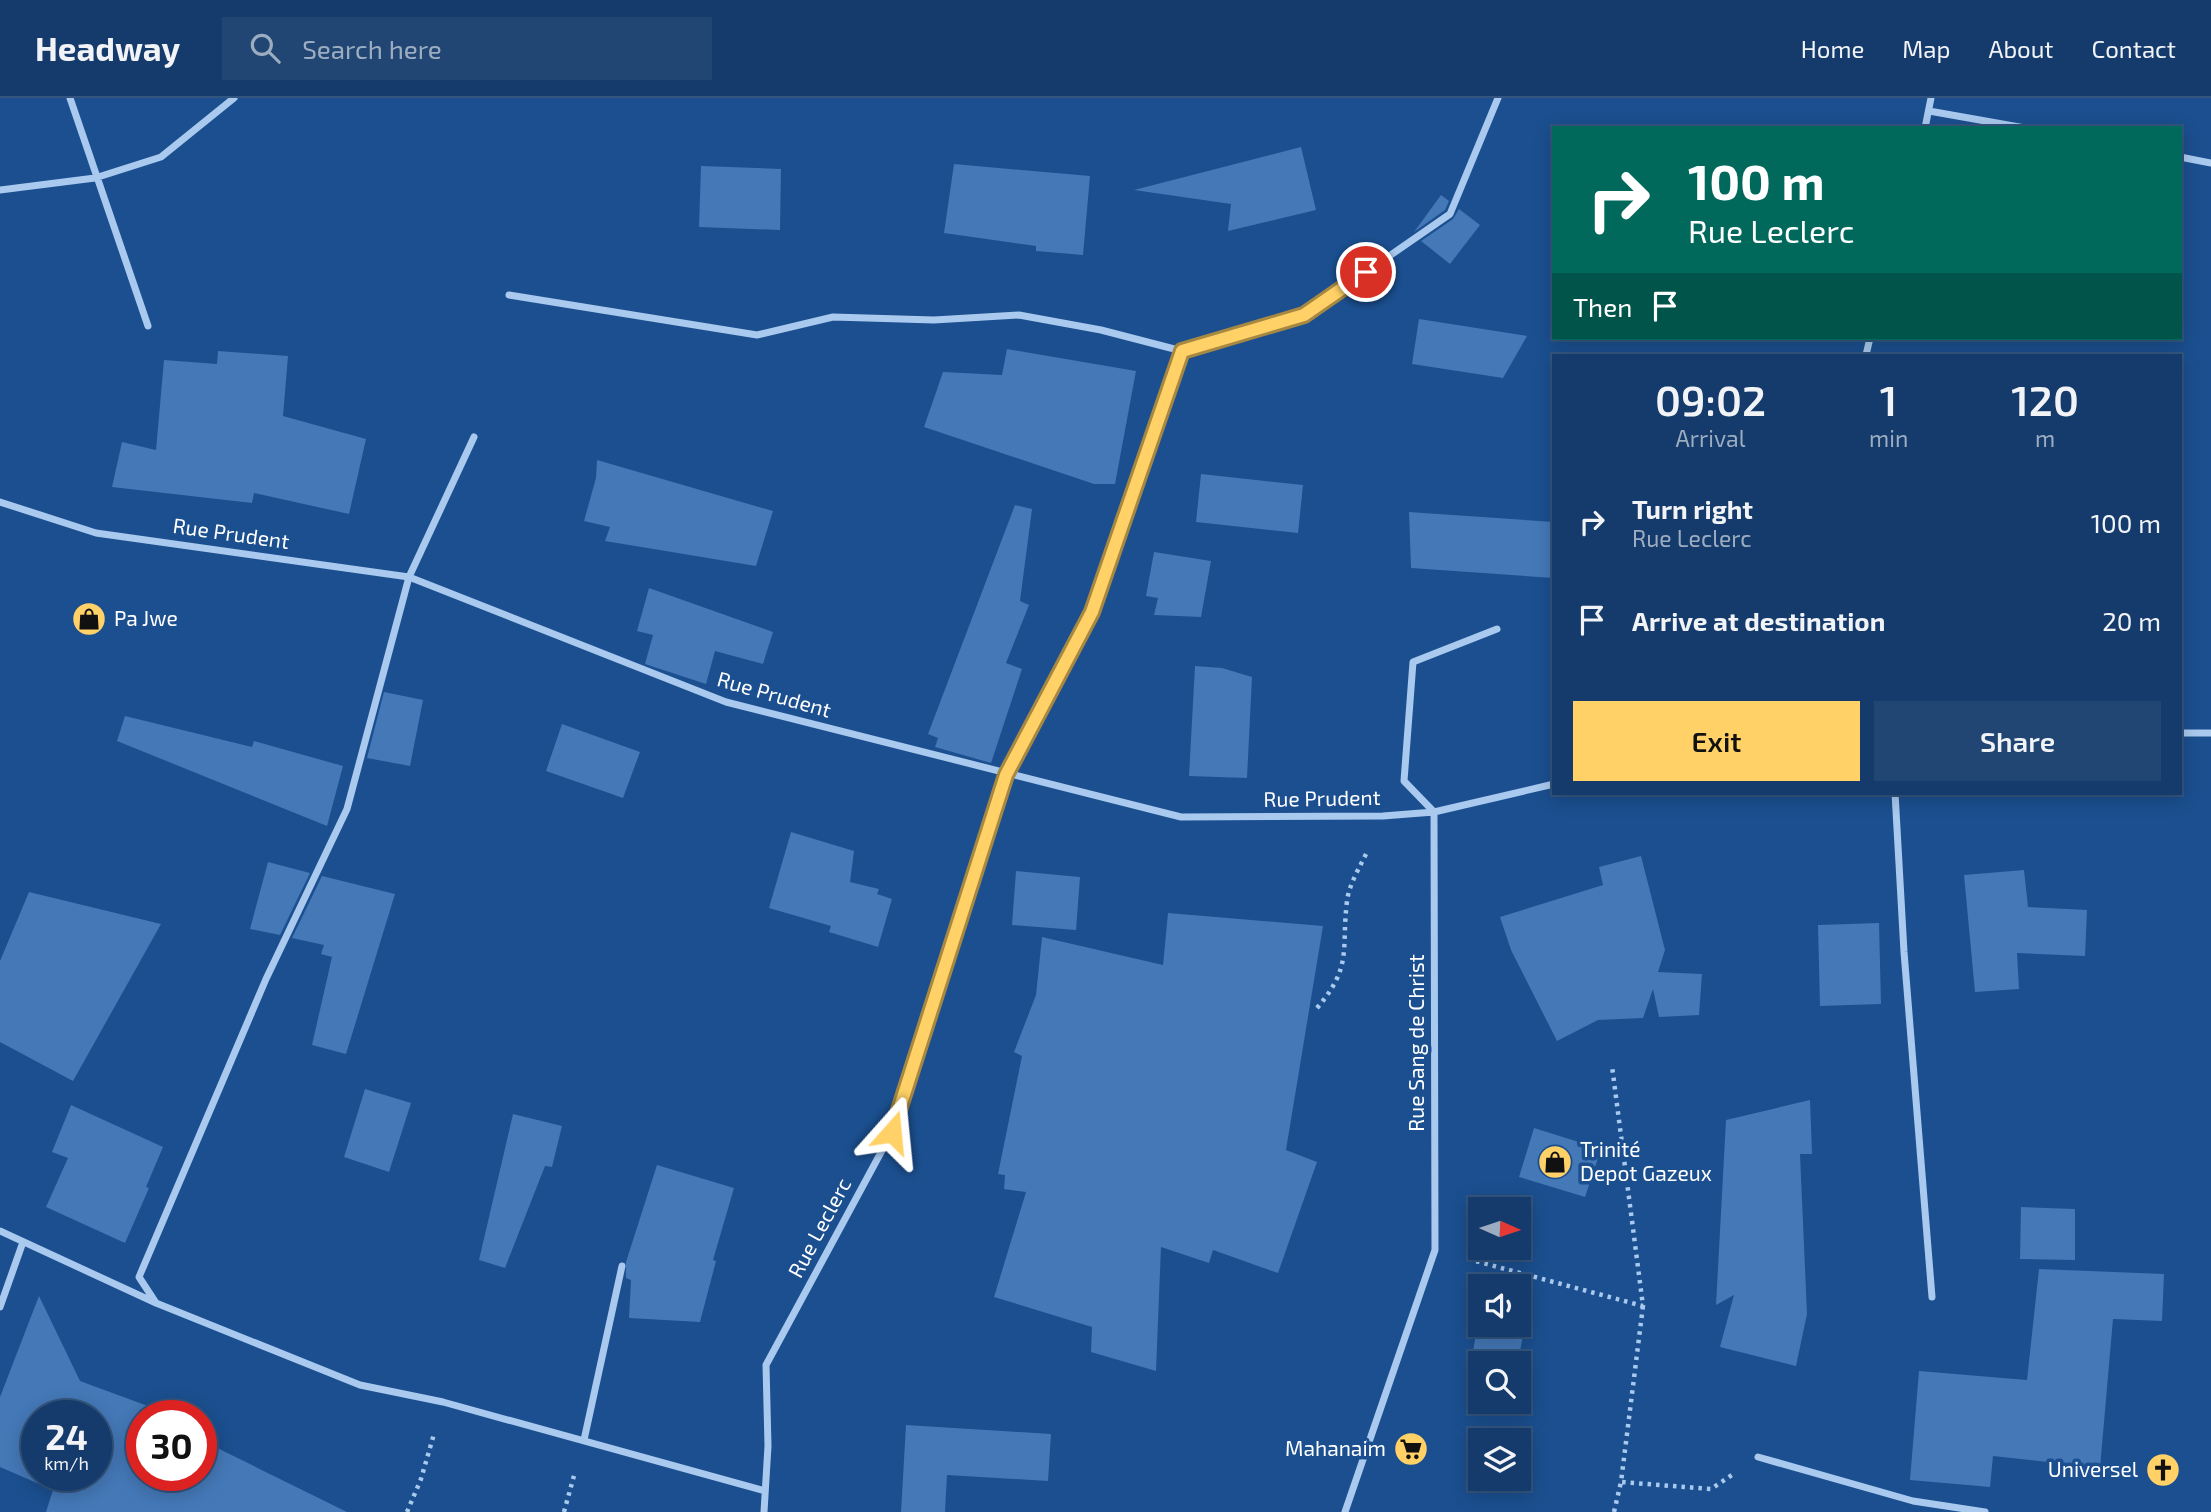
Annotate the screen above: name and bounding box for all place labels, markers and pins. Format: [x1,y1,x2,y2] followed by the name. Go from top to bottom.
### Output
[1336,242,1396,302] pin
[70,600,108,638] shop icon: Pa Jwe
[114,605,178,630] place label: Pa Jwe
[1580,1136,1712,1185] place label: Trinité Depot Gazeux
[1536,1143,1574,1181] shop icon: Trinité Depot Gazeux
[1392,1430,1430,1468] supermarket icon: Mahanaim
[1285,1435,1386,1460] place label: Mahanaim
[2144,1451,2182,1489] church icon: Universel
[2048,1456,2139,1481] place label: Universel

